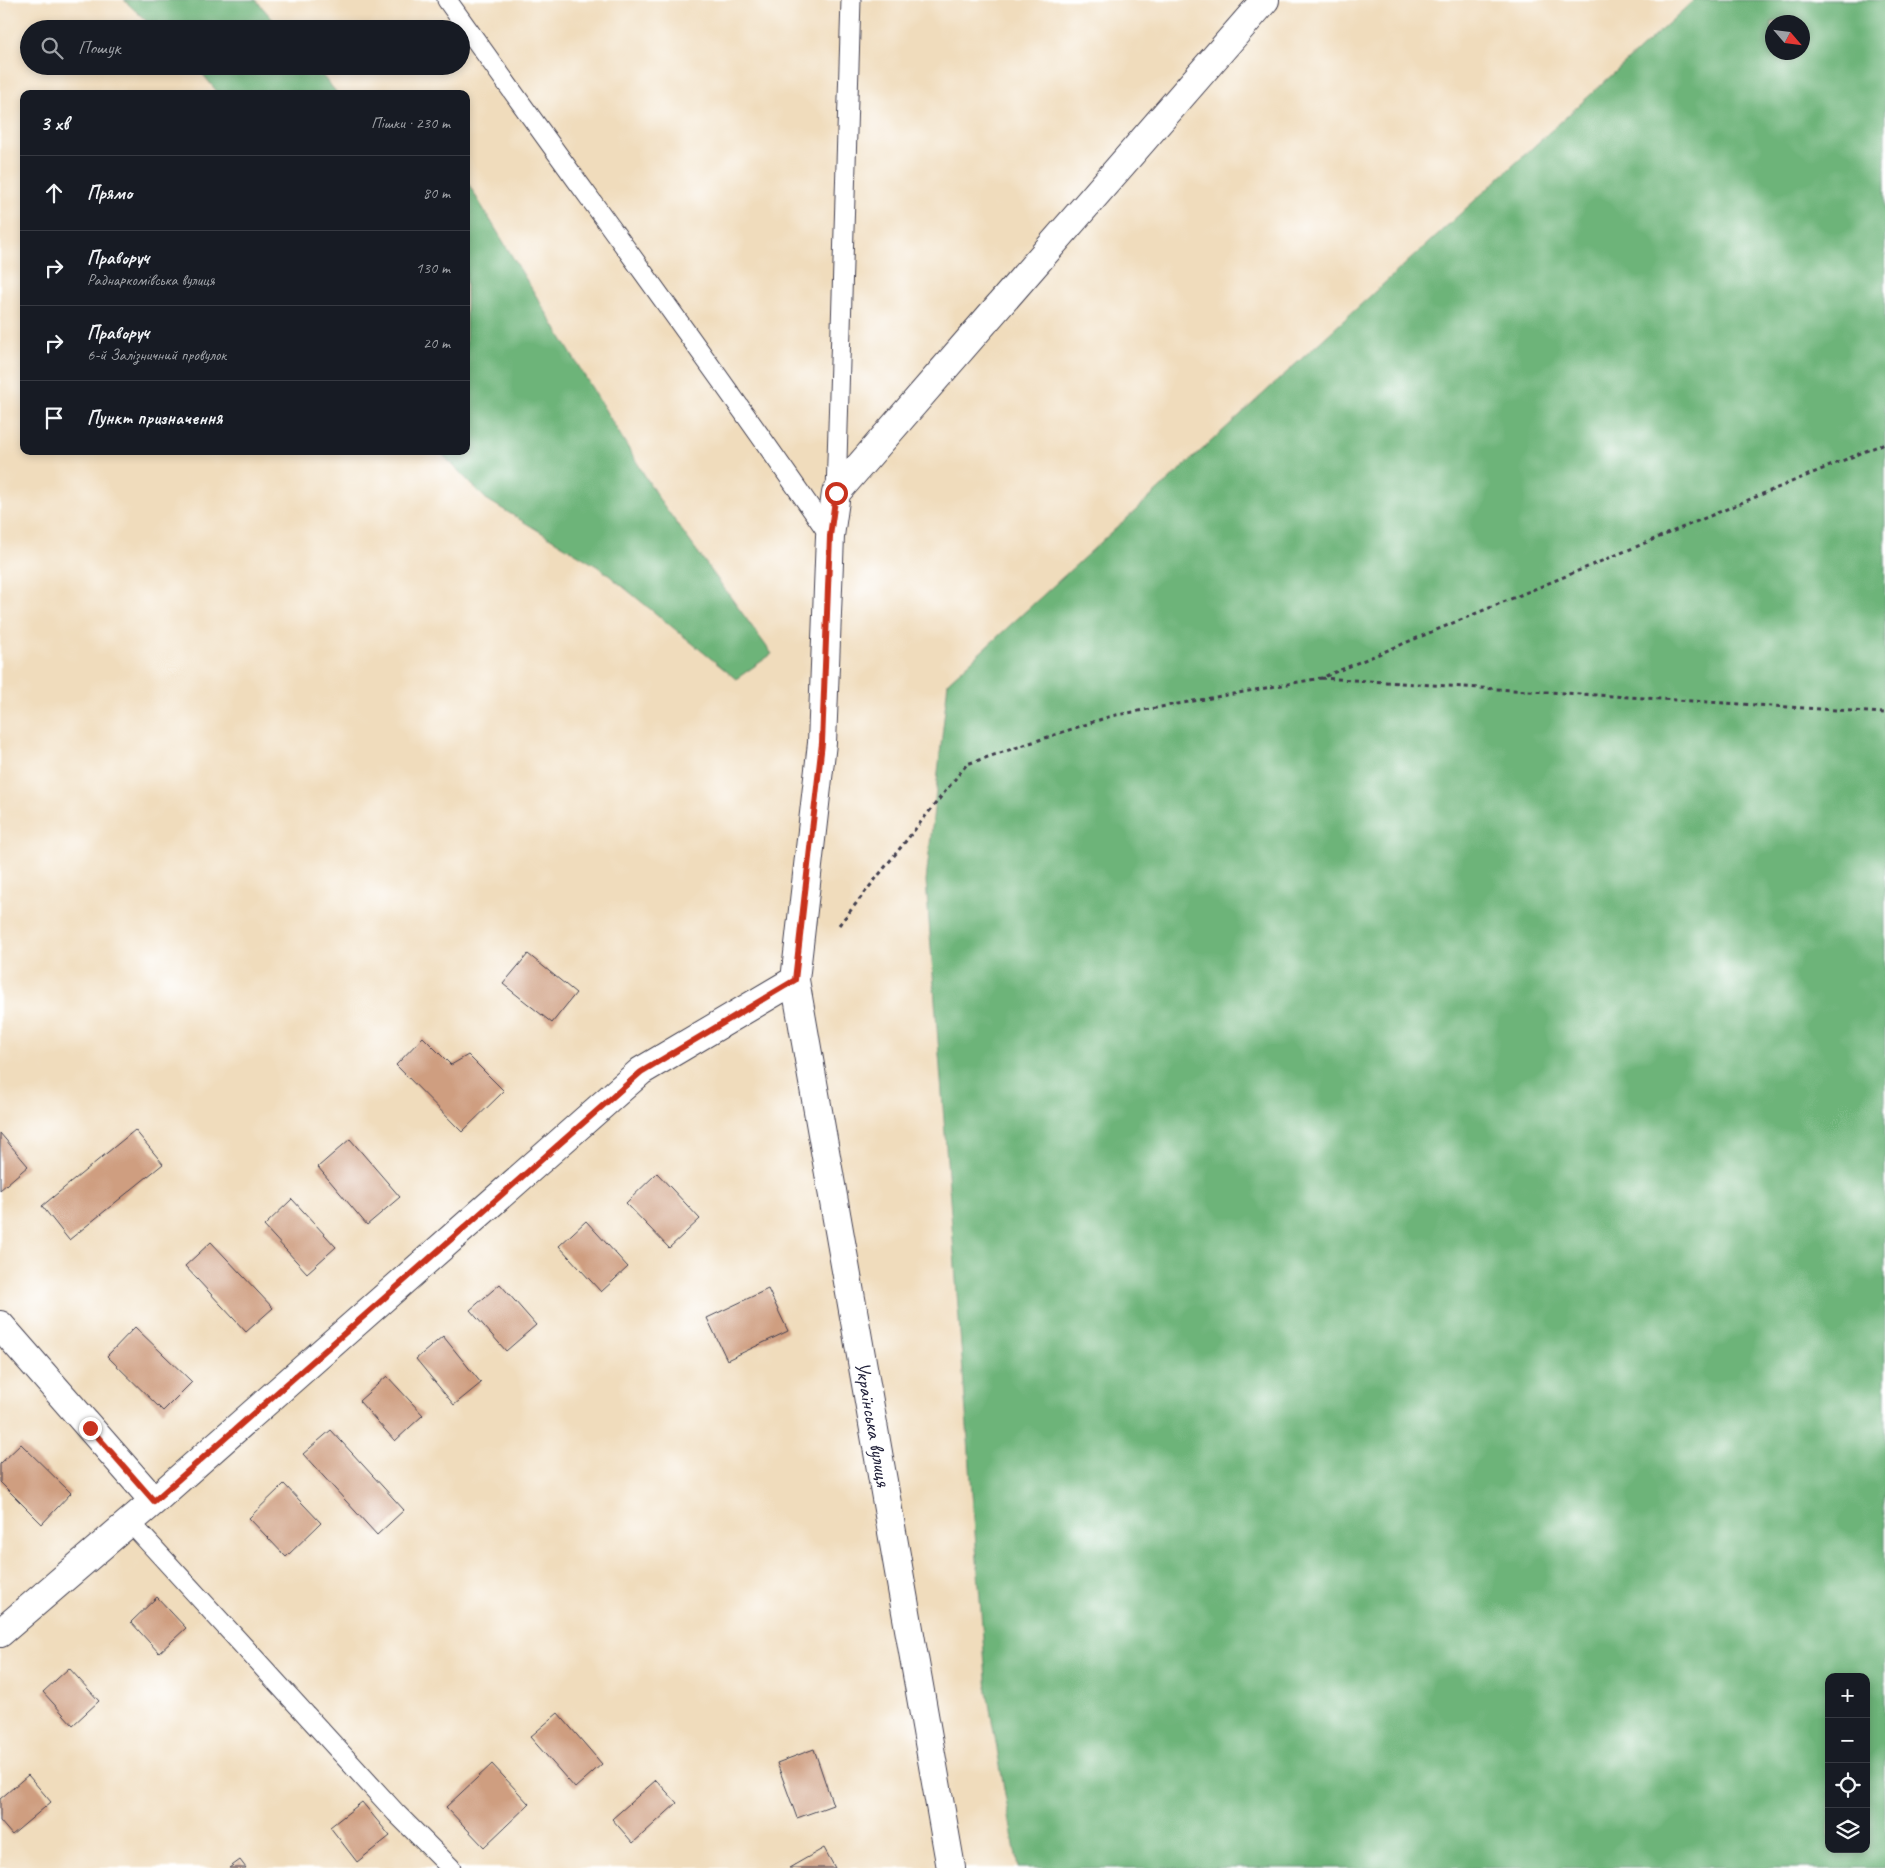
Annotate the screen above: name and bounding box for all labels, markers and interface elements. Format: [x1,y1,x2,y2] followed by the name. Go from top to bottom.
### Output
[1765,15,1810,60] north arrow
[20,20,470,75] search box
[38,34,66,62] icon: search
[78,36,120,60] text: Пошук
[40,110,69,136] text: 3 хв
[371,113,450,133] text: Пішки · 230 m
[40,179,68,207] icon: ahead
[87,181,132,205] text: Прямо
[423,183,450,203] text: 80 m
[87,246,149,270] text: Праворуч
[40,254,68,282] icon: right
[416,258,450,278] text: 130 m
[87,270,215,290] text: Раднаркомівська вулиця
[87,321,149,345] text: Праворуч
[40,329,68,357] icon: right
[423,333,450,353] text: 20 m
[87,345,226,365] text: 6-й Залізничний провулок
[40,404,68,432] icon: arrive
[87,406,222,430] text: Пункт призначення
[825,482,848,505] route start
[849,1360,897,1490] street label: Українська вулиця
[79,1417,102,1440] route end
[1825,1673,1870,1853] map controls
[1825,1673,1870,1718] button: +
[1825,1718,1870,1763] button: −
[1825,1763,1870,1808] button: locate
[1825,1808,1870,1853] button: layers

